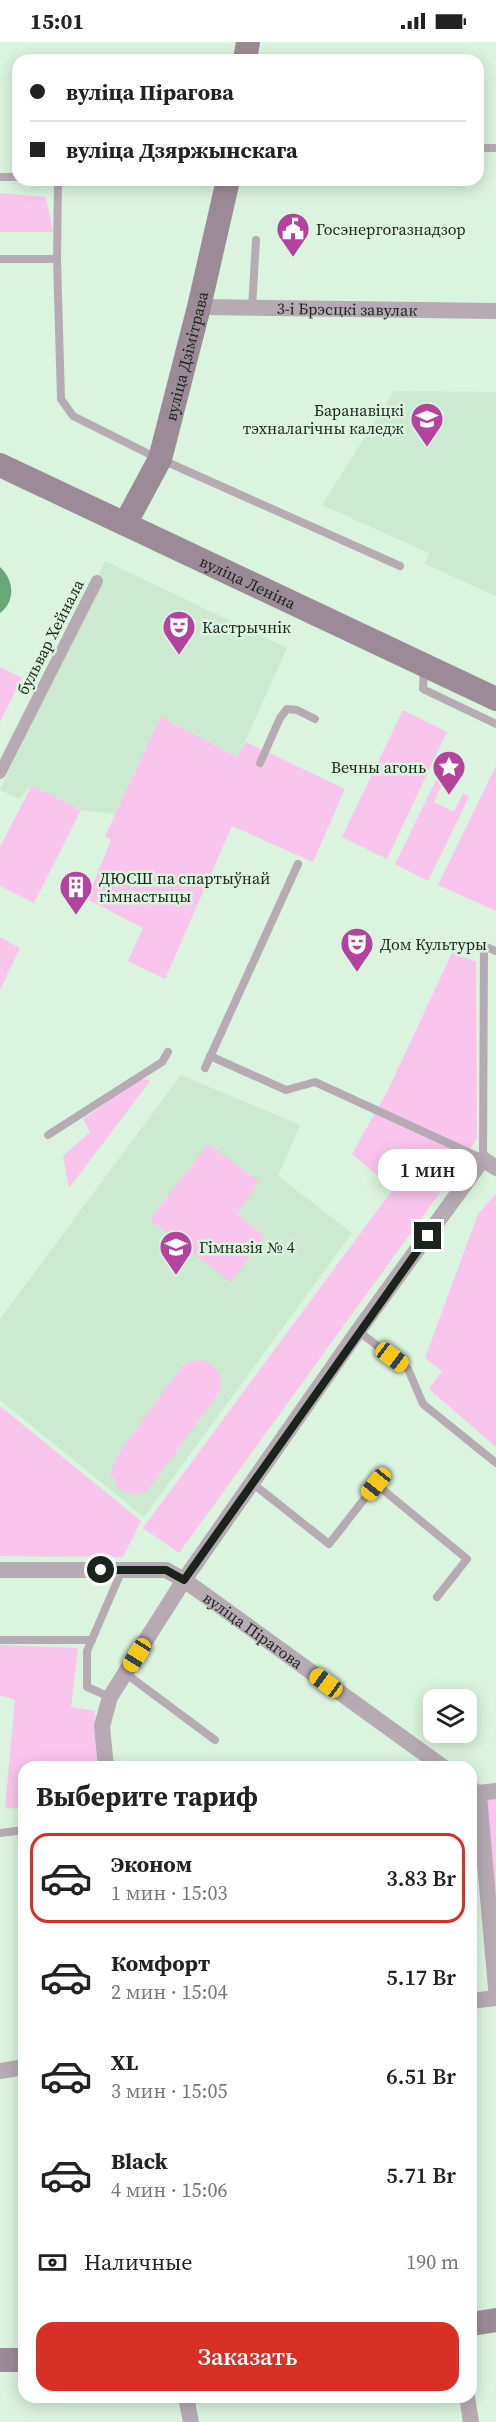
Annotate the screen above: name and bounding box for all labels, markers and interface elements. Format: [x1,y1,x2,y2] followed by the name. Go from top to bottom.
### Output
[30,6,84,36] text: 15:01
[66,77,234,107] text: вуліца Пірагова
[66,135,298,165] text: вуліца Дзяржынскага
[275,211,311,258] public building icon: Госэнергогазнадзор
[316,218,466,240] place label: Госэнергогазнадзор
[159,288,213,423] street label: вуліца Дзімітрава
[277,297,417,321] street label: 3-і Брэсцкі завулак
[243,399,404,439] place label: Баранавіцкі тэхналагічны каледж
[409,401,445,448] school or university icon: Баранавіцкі тэхналагічны каледж
[196,550,300,614] street label: вуліца Леніна
[11,575,89,698] street label: бульвар Хейнала
[161,609,197,656] theatre icon: Кастрычнік
[202,616,291,638] place label: Кастрычнік
[431,749,467,796] place icon: Вечны агонь
[331,756,426,778] place label: Вечны агонь
[99,867,270,907] place label: ДЮСШ па спартыўнай гімнастыцы
[58,869,94,916] building icon: ДЮСШ па спартыўнай гімнастыцы
[339,926,375,973] theatre icon: Дом Культуры
[380,933,487,955] place label: Дом Культуры
[378,1149,478,1191] callout: 1 мин
[400,1156,455,1184] text: 1 мин
[414,1222,441,1249] route end
[158,1229,194,1276] school or university icon: Гімназія № 4
[199,1236,295,1258] place label: Гімназія № 4
[372,1339,412,1375] car
[358,1464,394,1504] car
[87,1556,114,1583] route start
[199,1586,308,1674] street label: вуліца Пірагова
[120,1635,154,1675] car
[306,1665,346,1701] car
[423,1689,477,1743] map controls
[423,1689,477,1743] button: layers
[36,1778,258,1815] text: Выберите тариф
[111,1849,192,1879] text: Эконом
[39,1851,93,1905] icon: car
[386,1863,456,1893] text: 3.83 Br
[111,1879,227,1907] text: 1 мин · 15:03
[111,1948,210,1978] text: Комфорт
[39,1950,93,2004] icon: car
[386,1962,456,1992] text: 5.17 Br
[111,1978,227,2006] text: 2 мин · 15:04
[111,2047,138,2077] text: XL
[39,2049,93,2103] icon: car
[386,2061,456,2091] text: 6.51 Br
[111,2077,227,2105] text: 3 мин · 15:05
[111,2146,168,2176] text: Black
[39,2148,93,2202] icon: car
[386,2160,456,2190] text: 5.71 Br
[111,2176,227,2204] text: 4 мин · 15:06
[36,2246,69,2279] icon: cash
[84,2247,193,2277] text: Наличные
[406,2248,459,2276] text: 190 m
[36,2322,459,2391] button: Заказать

